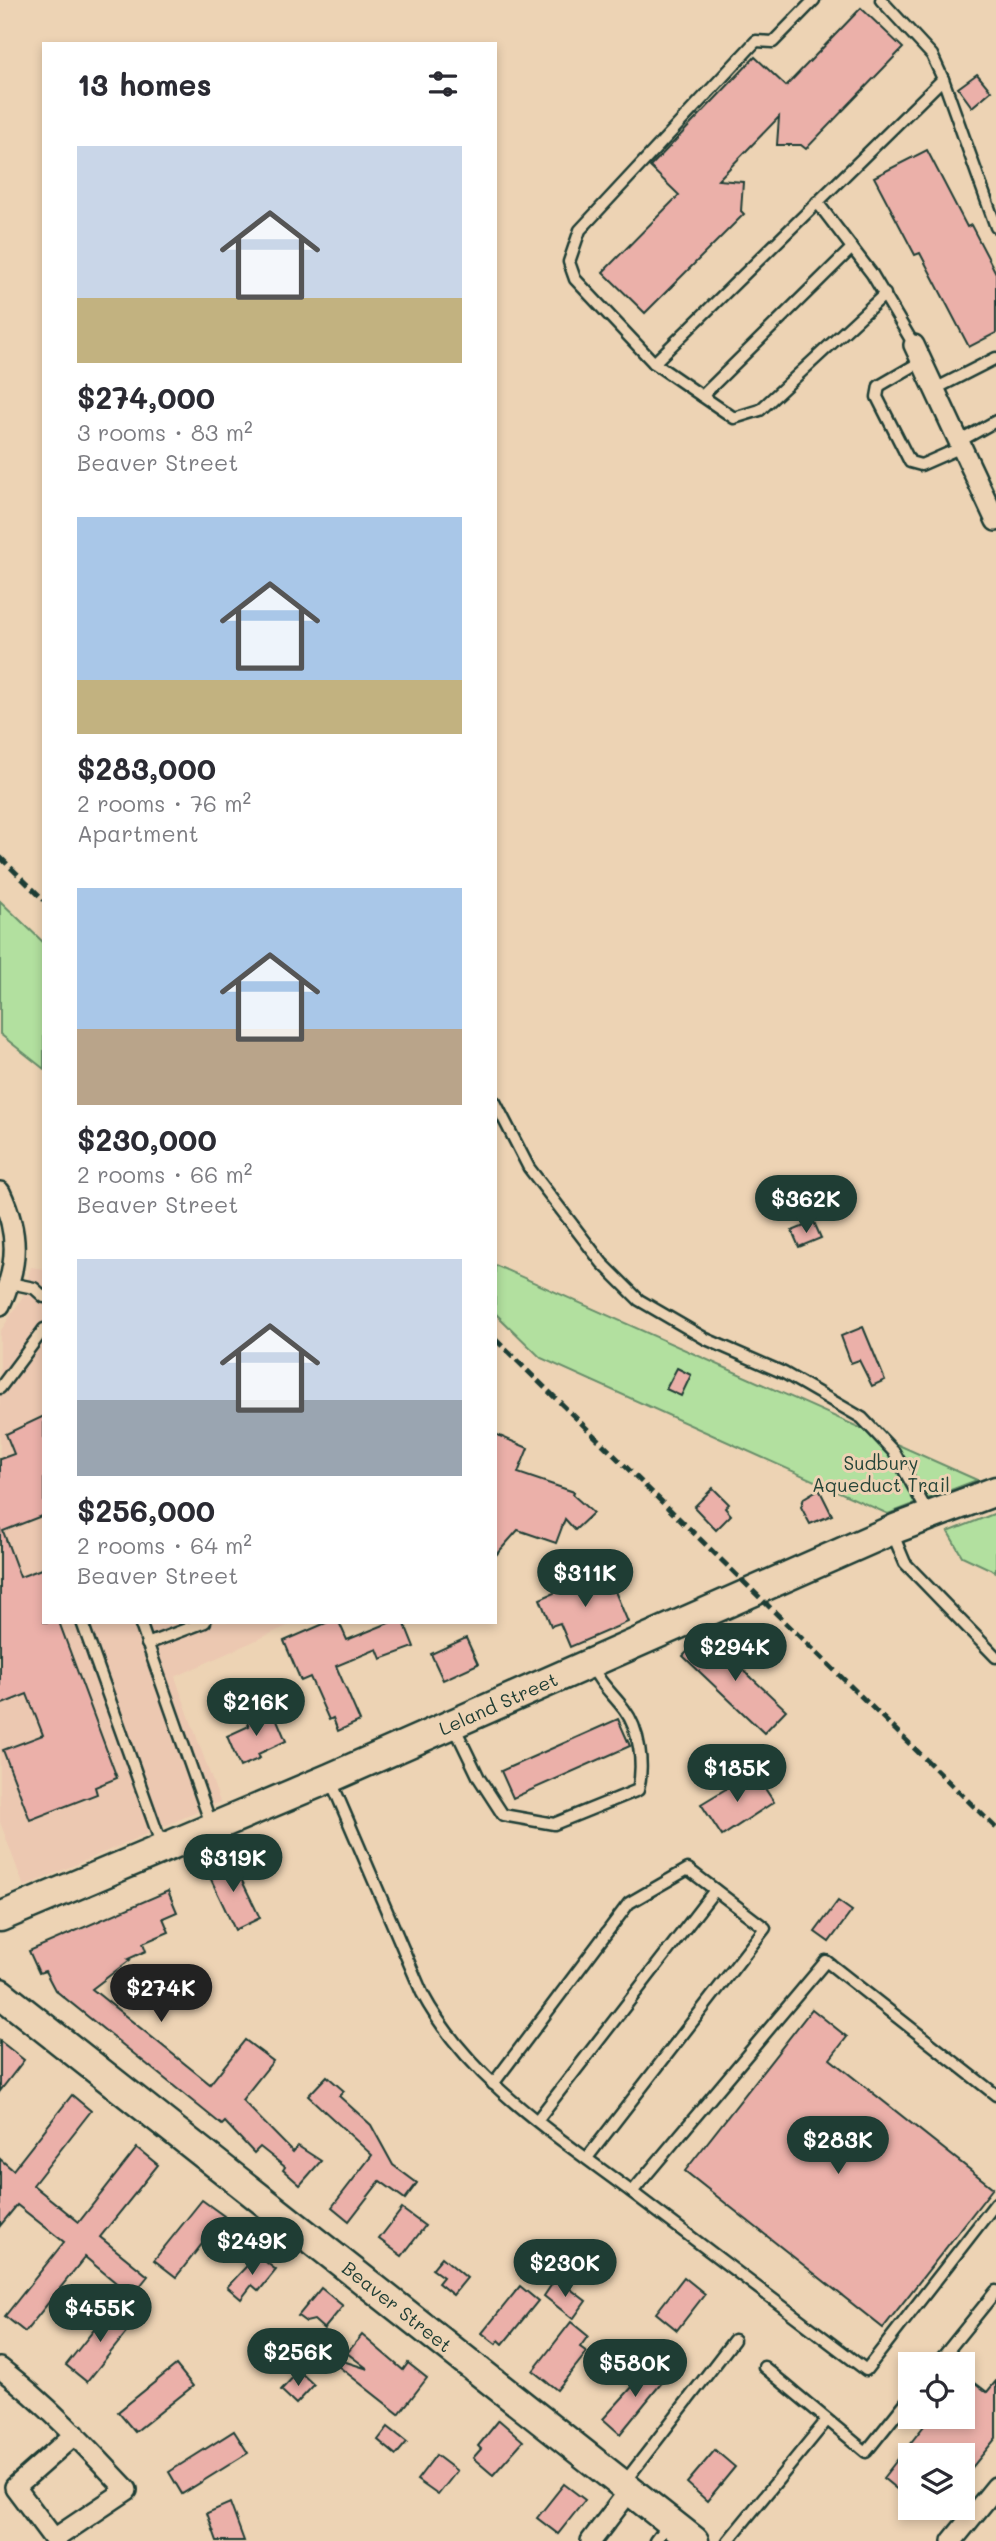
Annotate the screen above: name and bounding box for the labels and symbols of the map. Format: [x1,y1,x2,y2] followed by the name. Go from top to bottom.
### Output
[757,1176,855,1235] pin: $362K
[812,1450,950,1497] park label: Sudbury Aqueduct Trail
[536,1550,634,1609] pin: $311K
[686,1624,784,1683] pin: $294K
[435,1666,562,1741] street label: Leland Street
[207,1678,305,1738] pin: $216K
[688,1744,786,1804] pin: $185K
[184,1834,282,1894] pin: $319K
[112,1965,210,2024] pin: $274K
[789,2116,887,2176] pin: $283K
[203,2218,301,2277] pin: $249K
[516,2240,614,2299] pin: $230K
[337,2255,458,2357] street label: Beaver Street
[51,2284,149,2344] pin: $455K
[249,2328,347,2388] pin: $256K
[586,2340,684,2399] pin: $580K

